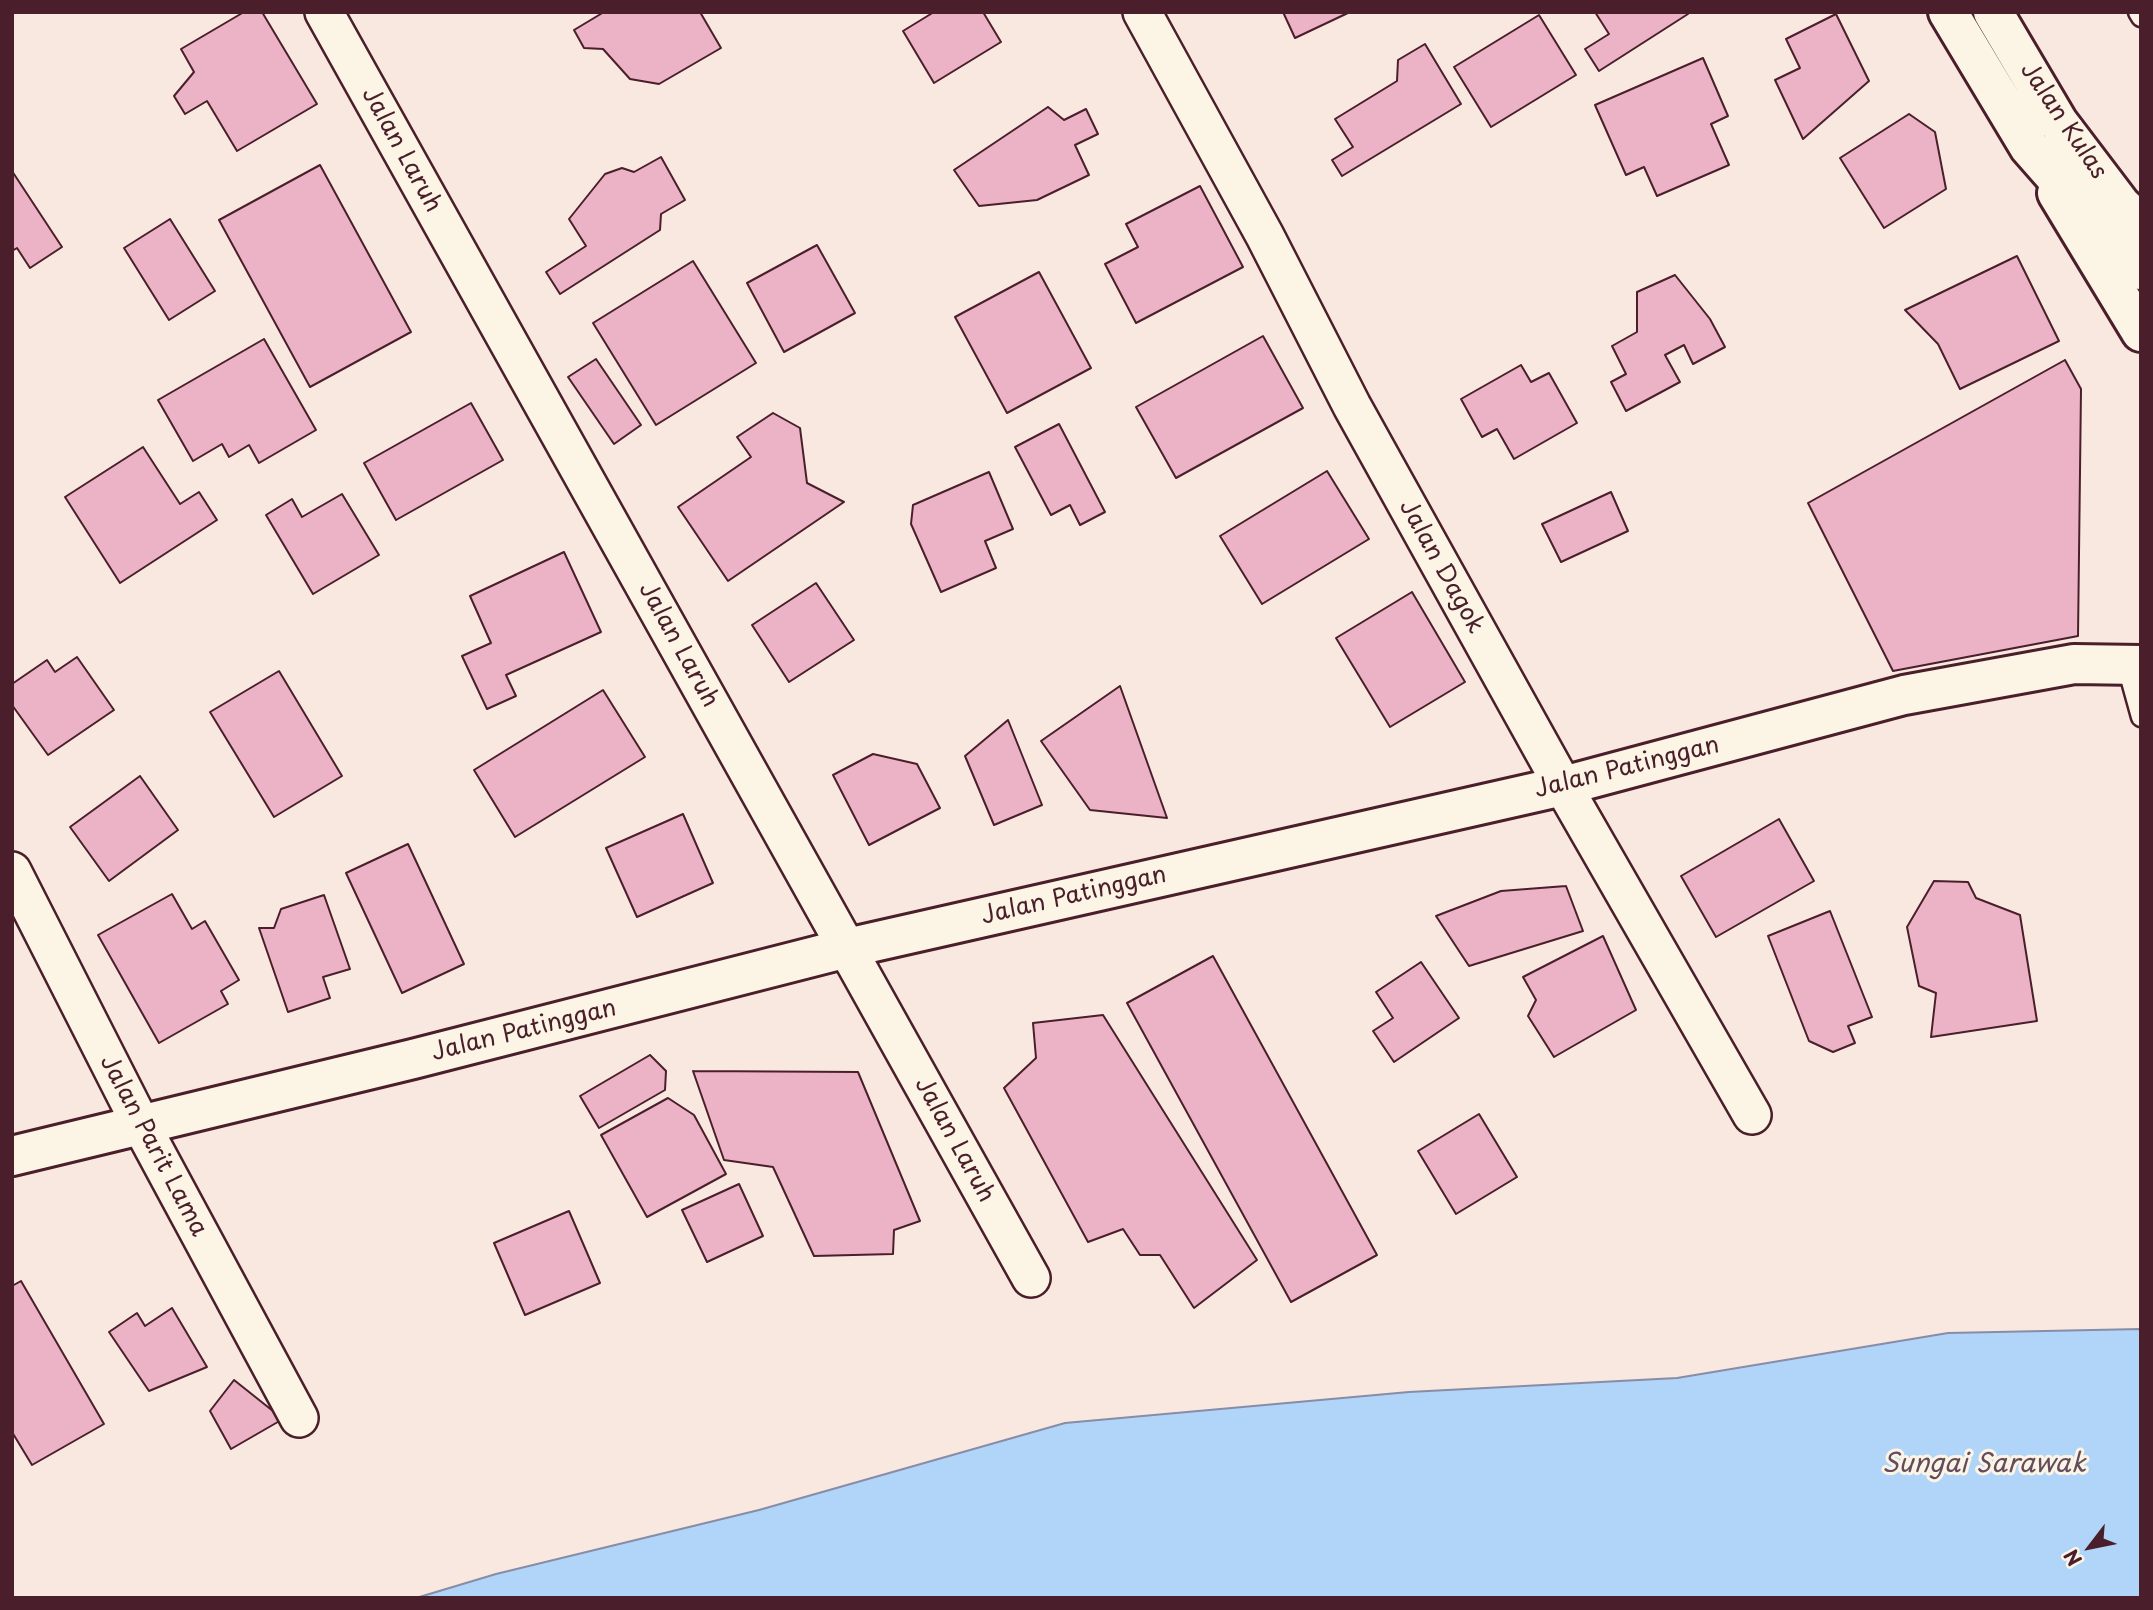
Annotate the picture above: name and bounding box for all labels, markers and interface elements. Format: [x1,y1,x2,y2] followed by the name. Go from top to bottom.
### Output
[2013,57,2113,185] street label: Jalan Kulas
[355,83,447,217] street label: Jalan Laruh
[1392,495,1490,639] street label: Jalan Dagok
[632,578,724,712] street label: Jalan Laruh
[1532,731,1722,805] street label: Jalan Patinggan
[979,861,1169,931] street label: Jalan Patinggan
[429,994,619,1068] street label: Jalan Patinggan
[93,1050,213,1242] street label: Jalan Parit Lama
[908,1073,1000,1207] street label: Jalan Laruh
[1882,1449,2086,1481] water label: Sungai Sarawak
[2055,1512,2125,1582] north arrow
[2056,1544,2088,1572] text: N

